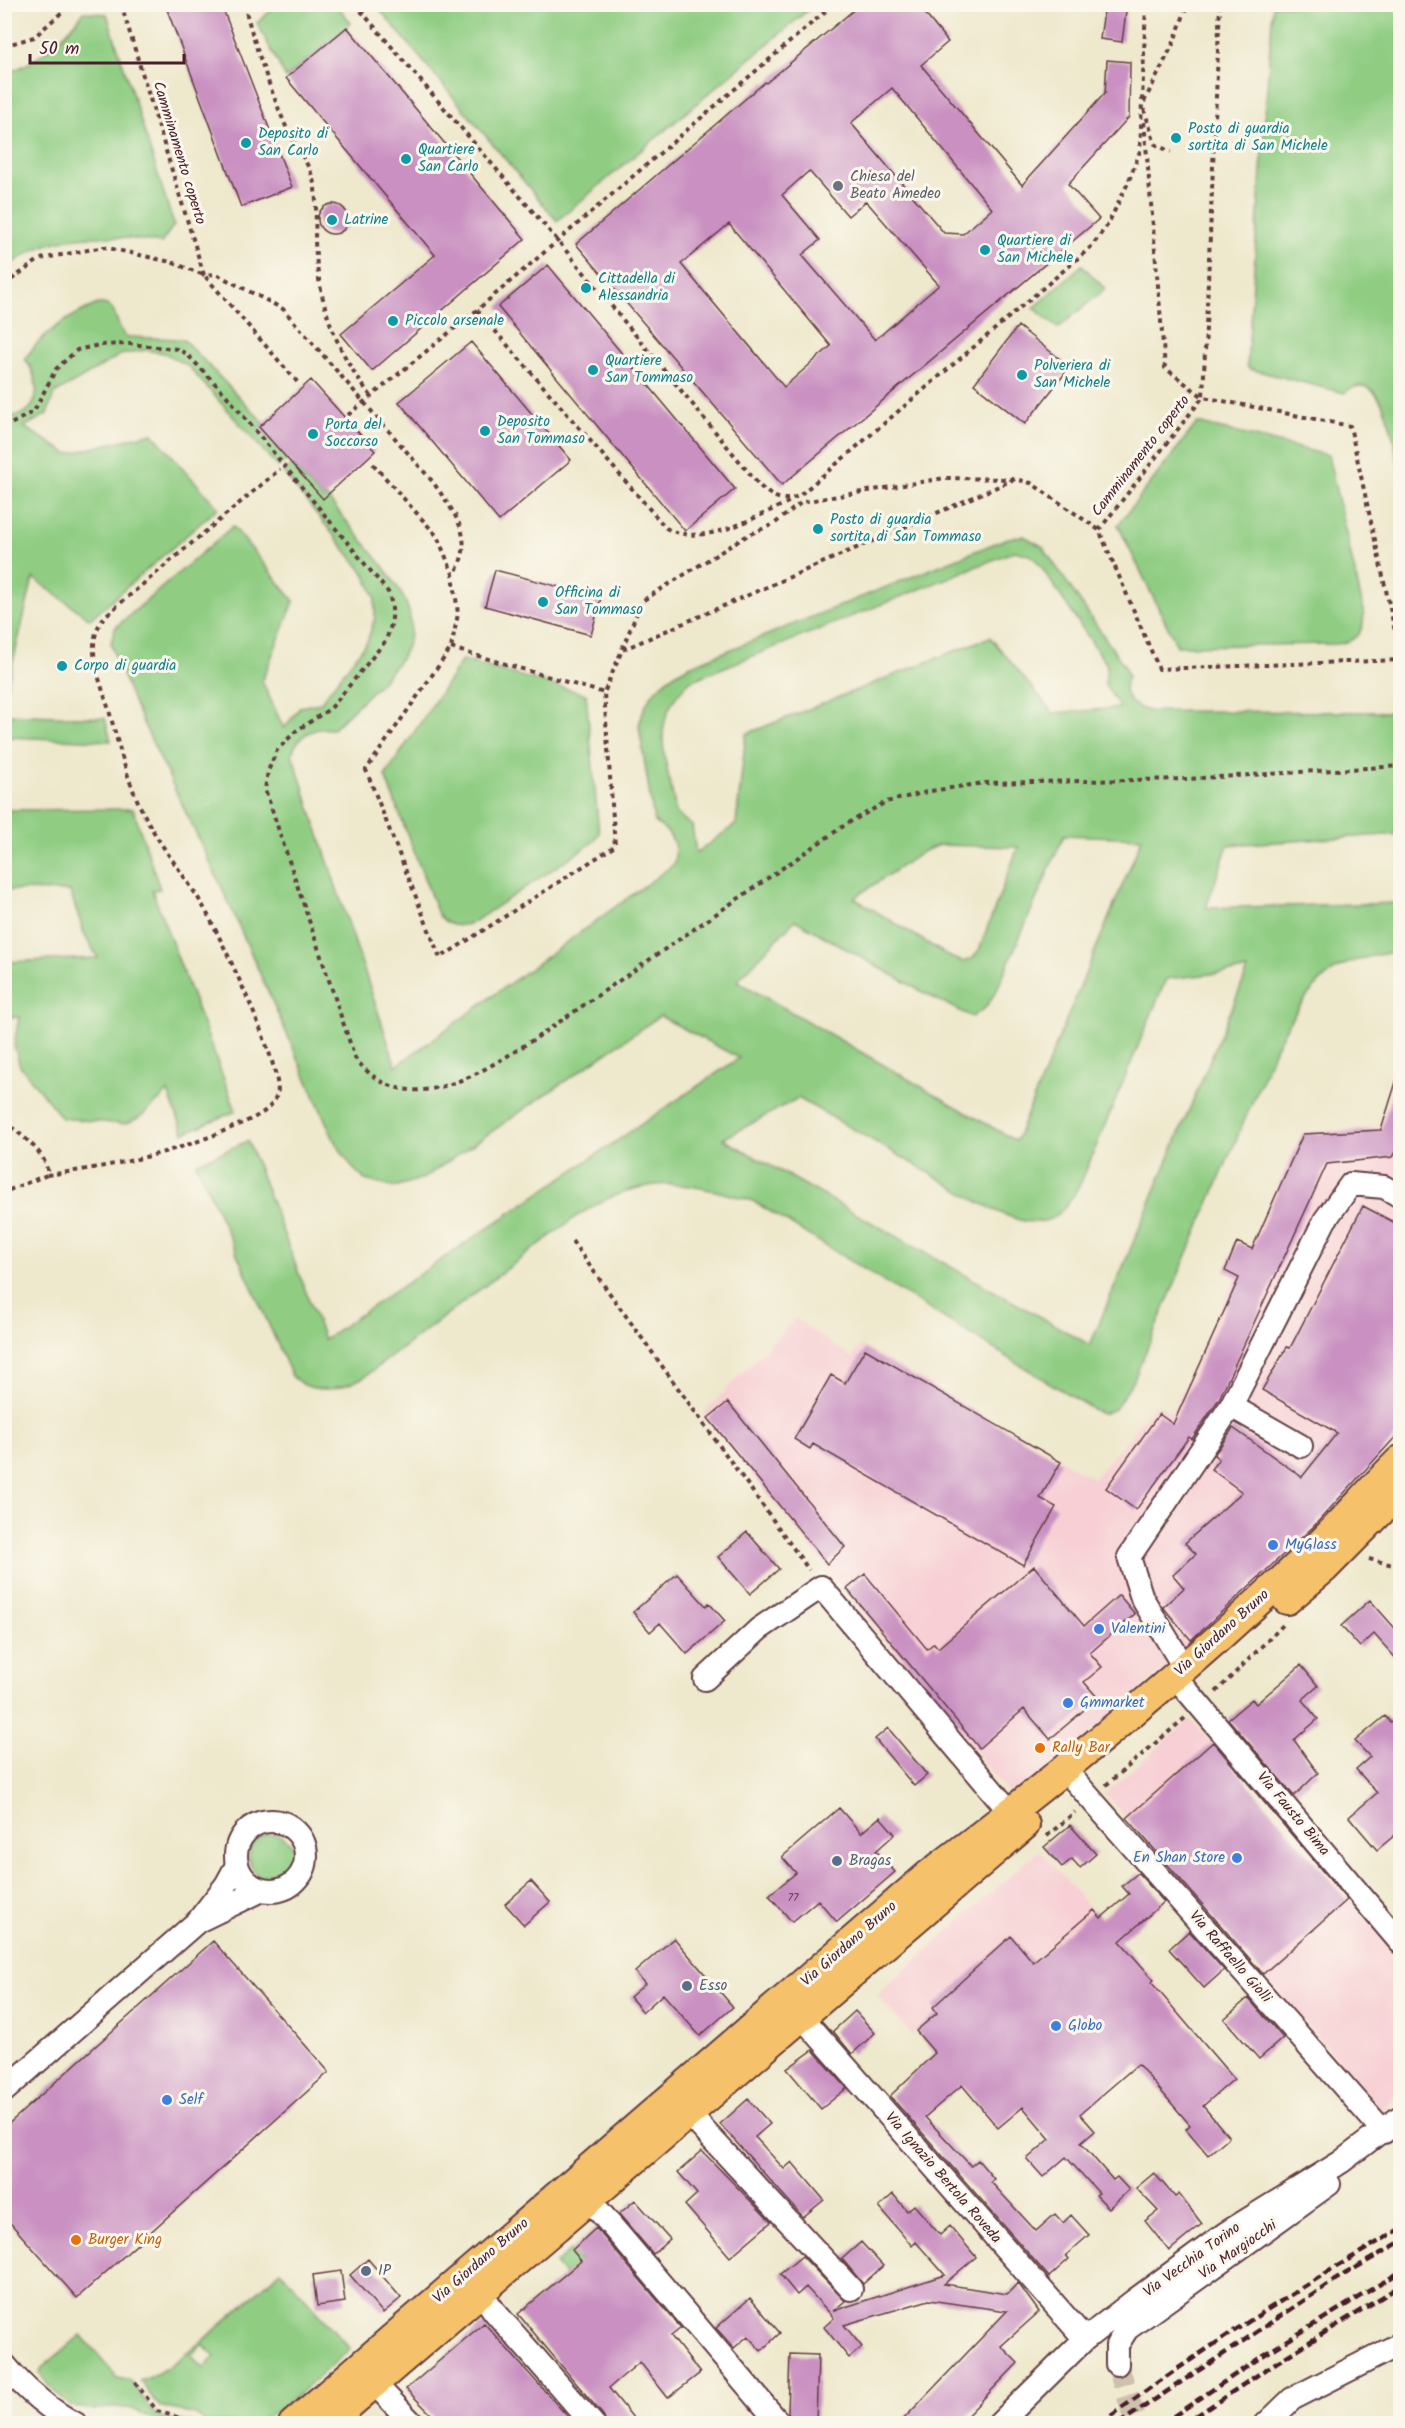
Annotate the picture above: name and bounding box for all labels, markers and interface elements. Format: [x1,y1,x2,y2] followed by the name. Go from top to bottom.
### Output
[30,27,184,65] scale bar
[39,35,79,64] text: 50 m
[146,78,212,228] street label: Camminamento coperto
[1188,117,1328,158] place label: Posto di guardia sortita di San Michele
[258,122,329,163] place label: Deposito di San Carlo
[1169,131,1183,145] marker: Posto di guardia sortita di San Michele
[239,136,253,150] marker: Deposito di San Carlo
[418,138,479,179] place label: Quartiere San Carlo
[399,152,413,166] marker: Quartiere San Carlo
[850,165,941,206] place label: Chiesa del Beato Amedeo
[831,179,845,193] marker: Chiesa del Beato Amedeo
[344,208,389,232] place label: Latrine
[325,213,339,227] marker: Latrine
[997,229,1074,270] place label: Quartiere di San Michele
[978,243,992,257] marker: Quartiere di San Michele
[598,267,676,308] place label: Cittadella di Alessandria
[579,281,593,295] marker: Cittadella di Alessandria
[405,309,504,333] place label: Piccolo arsenale
[386,314,400,328] marker: Piccolo arsenale
[605,349,693,390] place label: Quartiere San Tommaso
[1034,354,1111,395] place label: Polveriera di San Michele
[586,363,600,377] marker: Quartiere San Tommaso
[1015,368,1029,382] marker: Polveriera di San Michele
[1086,390,1196,522] street label: Camminamento coperto
[497,410,585,451] place label: Deposito San Tommaso
[325,413,382,454] place label: Porta del Soccorso
[478,424,492,438] marker: Deposito San Tommaso
[306,427,320,441] marker: Porta del Soccorso
[830,508,982,549] place label: Posto di guardia sortita di San Tommaso
[811,522,825,536] marker: Posto di guardia sortita di San Tommaso
[555,581,643,622] place label: Officina di San Tommaso
[536,595,550,609] marker: Officina di San Tommaso
[74,654,176,678] place label: Corpo di guardia
[55,659,69,673] marker: Corpo di guardia
[1285,1533,1337,1557] place label: MyGlass
[1266,1538,1280,1552] marker: MyGlass
[1169,1583,1275,1682] street label: Via Giordano Bruno
[1111,1617,1167,1641] place label: Valentini
[1092,1622,1106,1636] marker: Valentini
[1080,1691,1145,1715] place label: Gmmarket
[1061,1696,1075,1710] marker: Gmmarket
[1052,1736,1111,1760] place label: Rally Bar
[1033,1741,1047,1755] marker: Rally Bar
[1250,1767,1336,1861] street label: Via Fausto Bima
[1133,1846,1225,1870] place label: En Shan Store
[849,1849,892,1873] place label: Bragas
[1230,1851,1244,1865] marker: En Shan Store
[830,1854,844,1868] marker: Bragas
[787,1888,799,1907] house number: 77
[795,1895,903,1993] street label: Via Giordano Bruno
[1183,1905,1278,2010] street label: Via Raffaello Giolli
[699,1974,728,1998] place label: Esso
[680,1979,694,1993] marker: Esso
[1068,2014,1103,2038] place label: Globo
[1049,2019,1063,2033] marker: Globo
[179,2088,204,2112] place label: Self
[160,2093,174,2107] marker: Self
[879,2107,1007,2249] street label: Via Ignazio Bertola Roveda
[427,2212,535,2310] street label: Via Giordano Bruno
[1194,2213,1283,2286] street label: Via Margiocchi
[1138,2216,1246,2304] street label: Via Vecchia Torino
[88,2228,162,2252] place label: Burger King
[69,2233,83,2247] marker: Burger King
[378,2259,392,2283] place label: IP
[359,2264,373,2278] marker: IP

